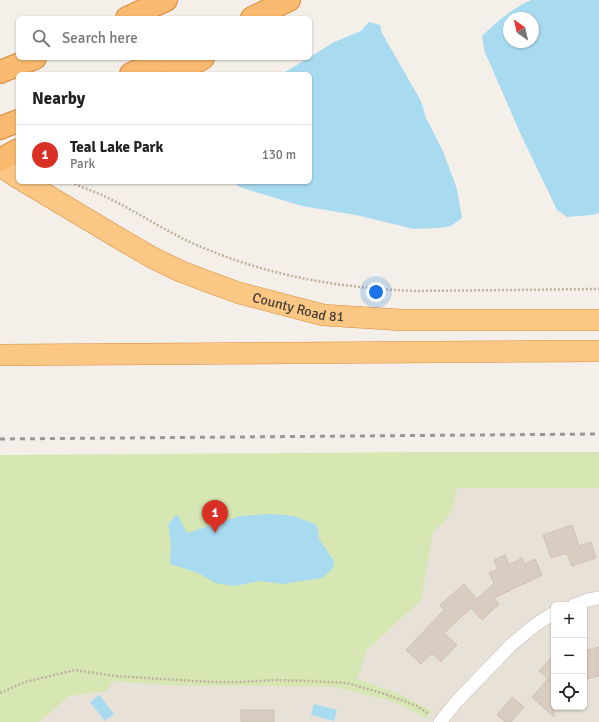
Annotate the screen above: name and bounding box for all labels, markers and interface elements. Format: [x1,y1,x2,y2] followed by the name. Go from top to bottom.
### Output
[503,12,539,48] north arrow
[16,16,312,60] search box
[30,27,52,49] icon: search
[62,29,138,47] text: Search here
[32,88,85,109] text: Nearby
[70,138,163,156] text: Teal Lake Park
[41,147,49,163] text: 1
[262,147,296,163] text: 130 m
[70,156,95,172] text: Park
[366,282,386,302] your location
[251,289,345,325] street label: County Road 81
[202,500,228,533] pin: 1
[551,602,587,710] map controls
[551,602,587,638] button: +
[551,638,587,674] button: −
[551,674,587,710] button: locate

